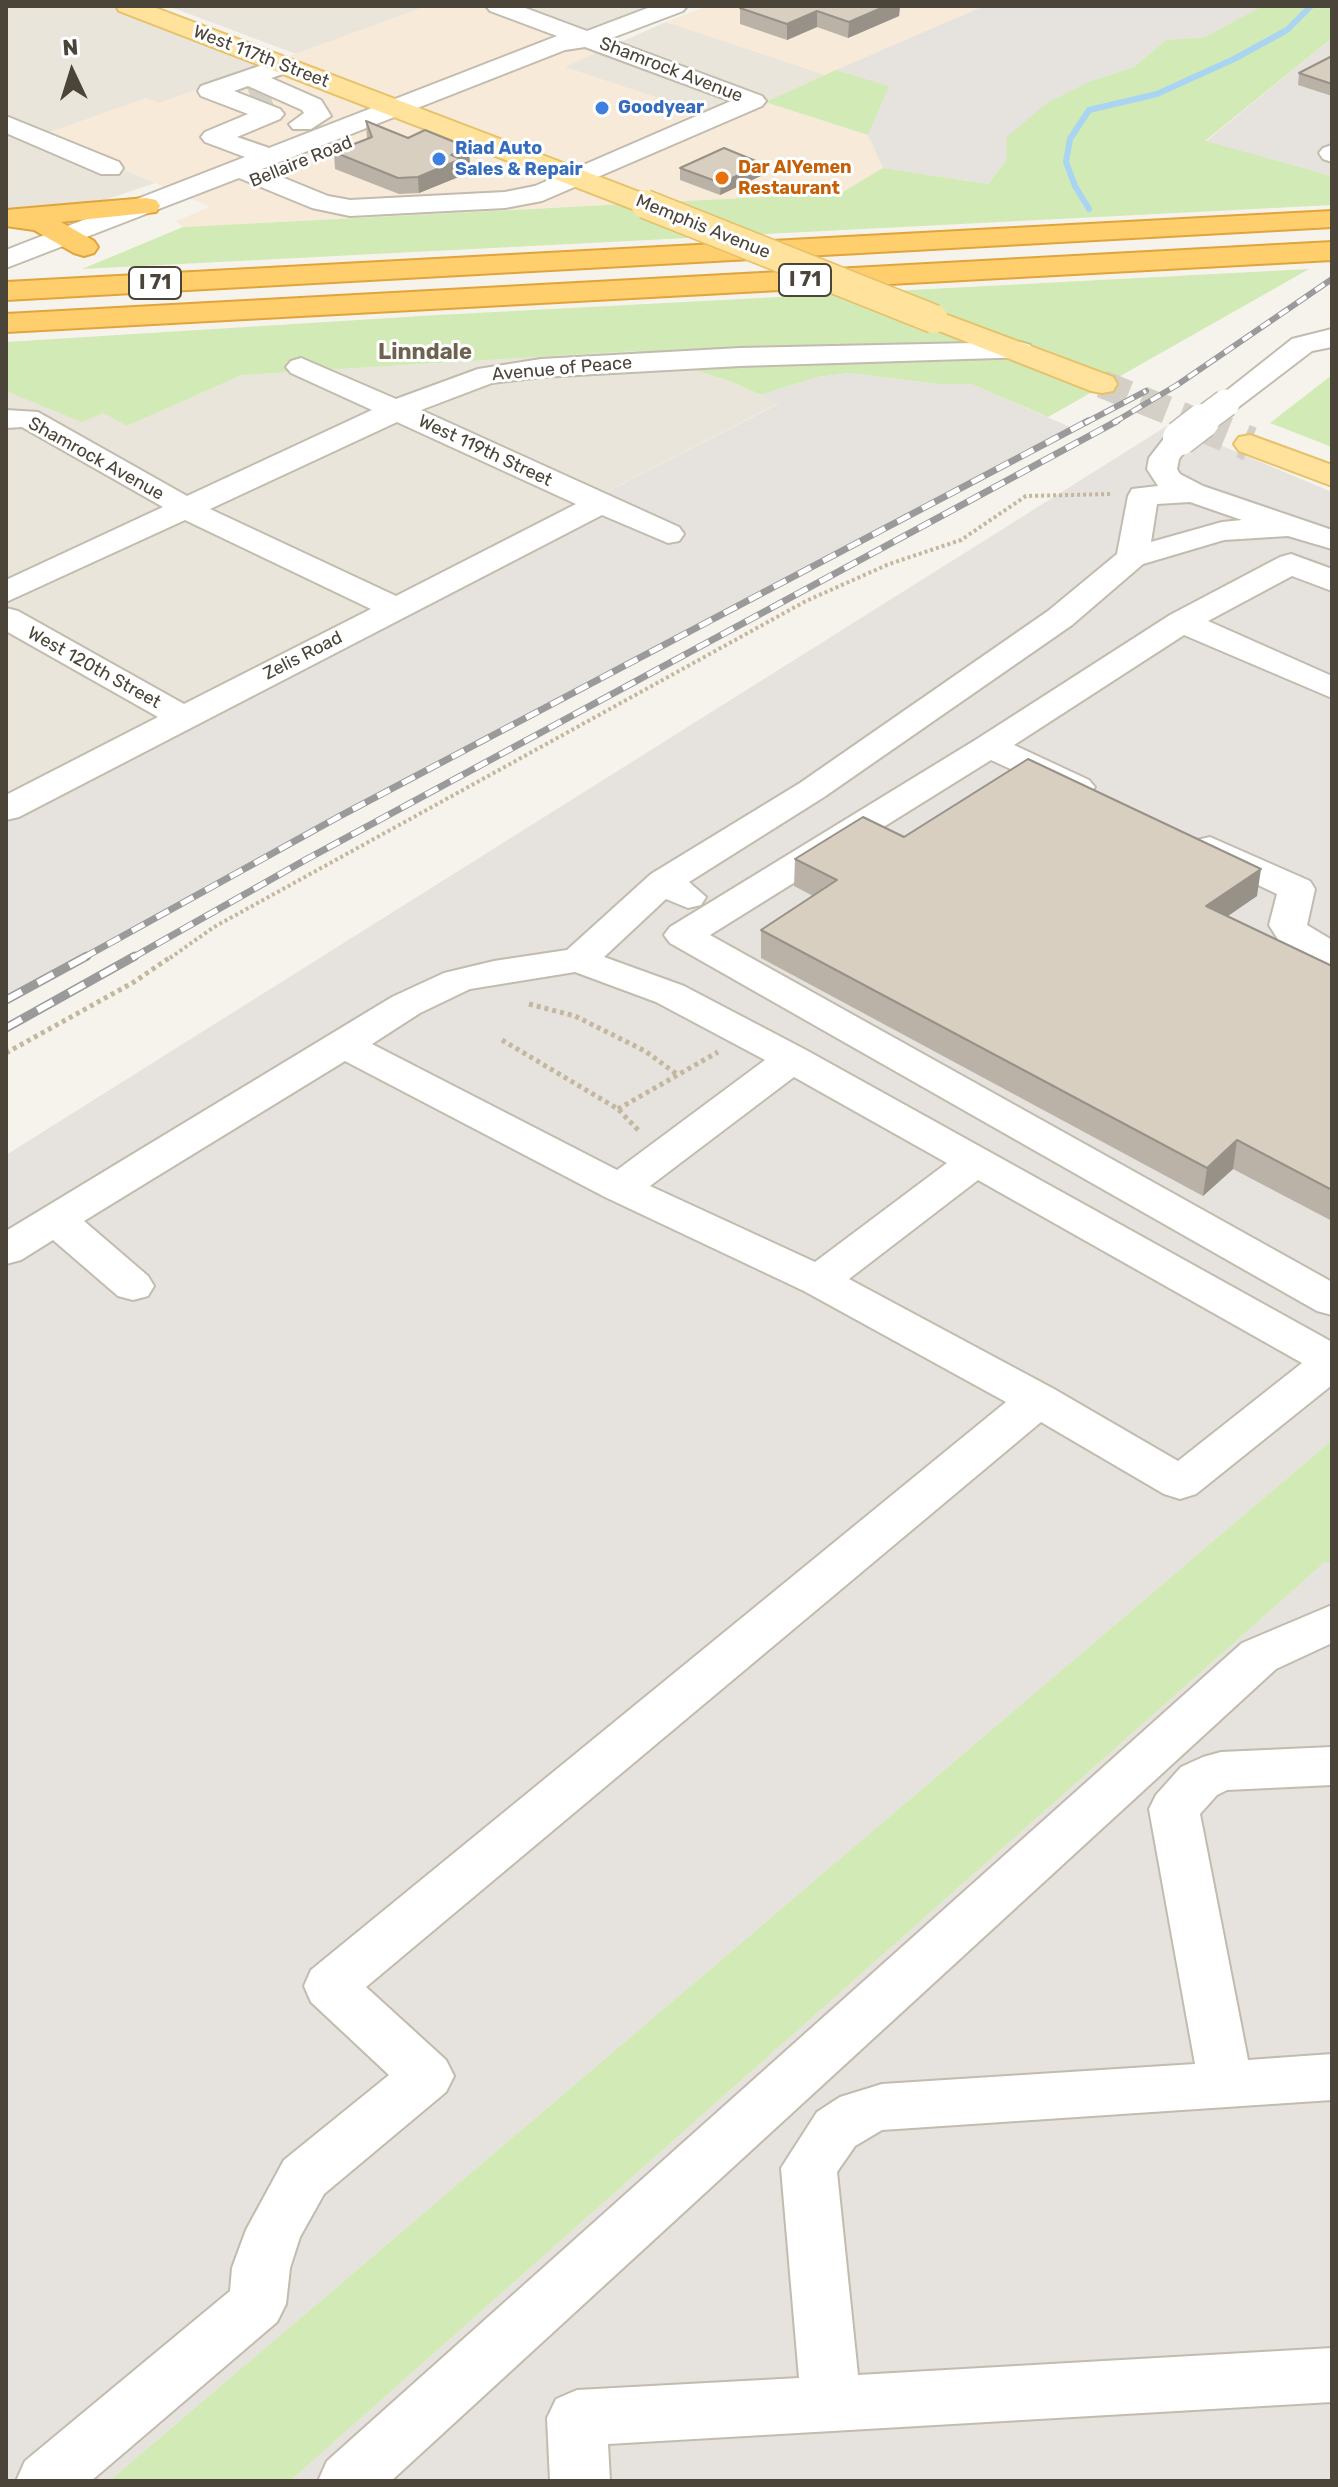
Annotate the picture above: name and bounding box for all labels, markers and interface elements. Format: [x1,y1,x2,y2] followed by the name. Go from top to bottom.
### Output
[190,21,332,93] street label: West 117th Street
[32,32,112,112] north arrow
[596,33,746,107] street label: Shamrock Avenue
[61,34,79,62] text: N
[618,97,704,119] place label: Goodyear
[593,99,611,117] marker: Goodyear
[246,132,356,192] street label: Bellaire Road
[455,138,583,180] place label: Riad Auto Sales & Repair
[430,150,448,168] marker: Riad Auto Sales & Repair
[738,157,852,200] place label: Dar AlYemen Restaurant
[713,169,731,187] marker: Dar AlYemen Restaurant
[633,190,773,264] street label: Memphis Avenue
[779,264,831,296] road number: I 71
[129,267,181,299] road number: I 71
[378,340,472,366] district label: Linndale
[491,352,633,386] street label: Avenue of Peace
[415,411,555,491] street label: West 119th Street
[24,413,168,505] street label: Shamrock Avenue
[24,622,164,714] street label: West 120th Street
[260,627,346,685] street label: Zelis Road

